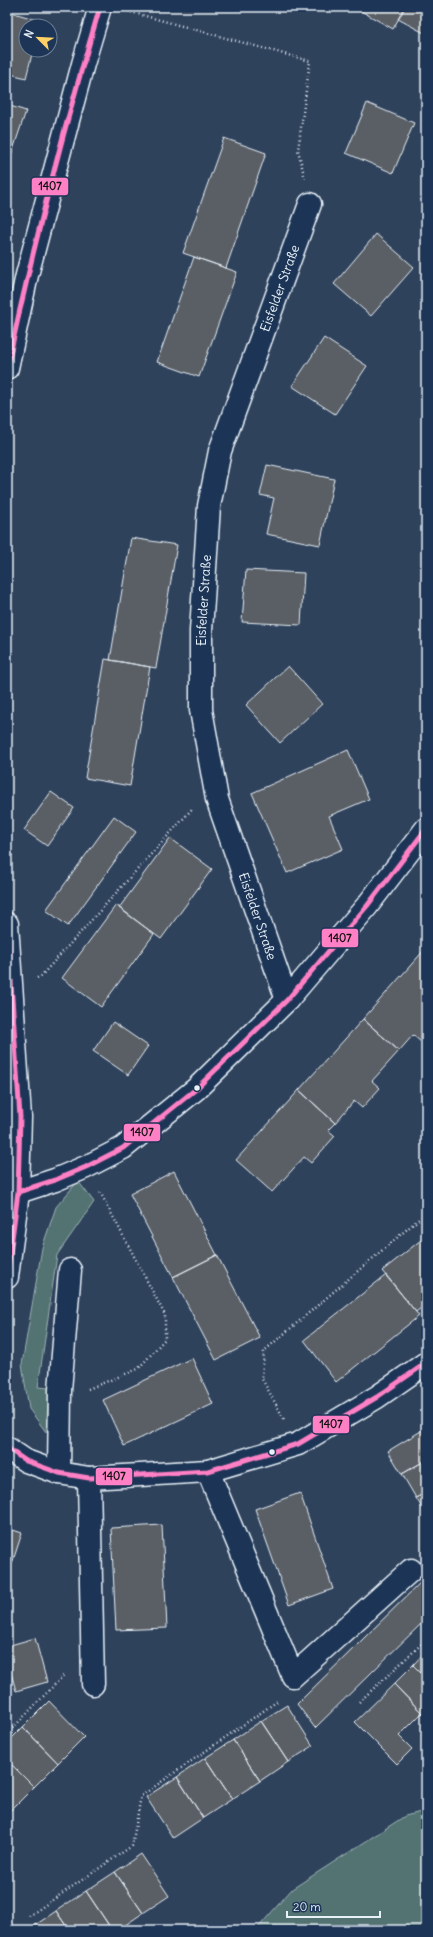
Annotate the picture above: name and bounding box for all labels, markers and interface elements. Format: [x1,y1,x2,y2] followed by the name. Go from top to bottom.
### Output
[18,18,58,58] north arrow
[21,28,37,40] text: N
[31,177,69,196] line badge: 1407
[38,179,62,193] text: 1407
[256,242,303,334] street label: Eisfelder Straße
[193,554,215,646] street label: Eisfelder Straße
[235,870,280,962] street label: Eisfelder Straße
[321,928,359,948] line badge: 1407
[328,931,352,945] text: 1407
[192,1083,202,1093] unlabelled marker
[123,1123,161,1142] line badge: 1407
[130,1125,154,1139] text: 1407
[312,1415,350,1434] line badge: 1407
[319,1417,343,1431] text: 1407
[267,1447,277,1457] unlabelled marker
[95,1467,133,1486] line badge: 1407
[102,1469,126,1483] text: 1407
[287,1893,380,1919] scale bar
[293,1899,321,1914] text: 20 m

